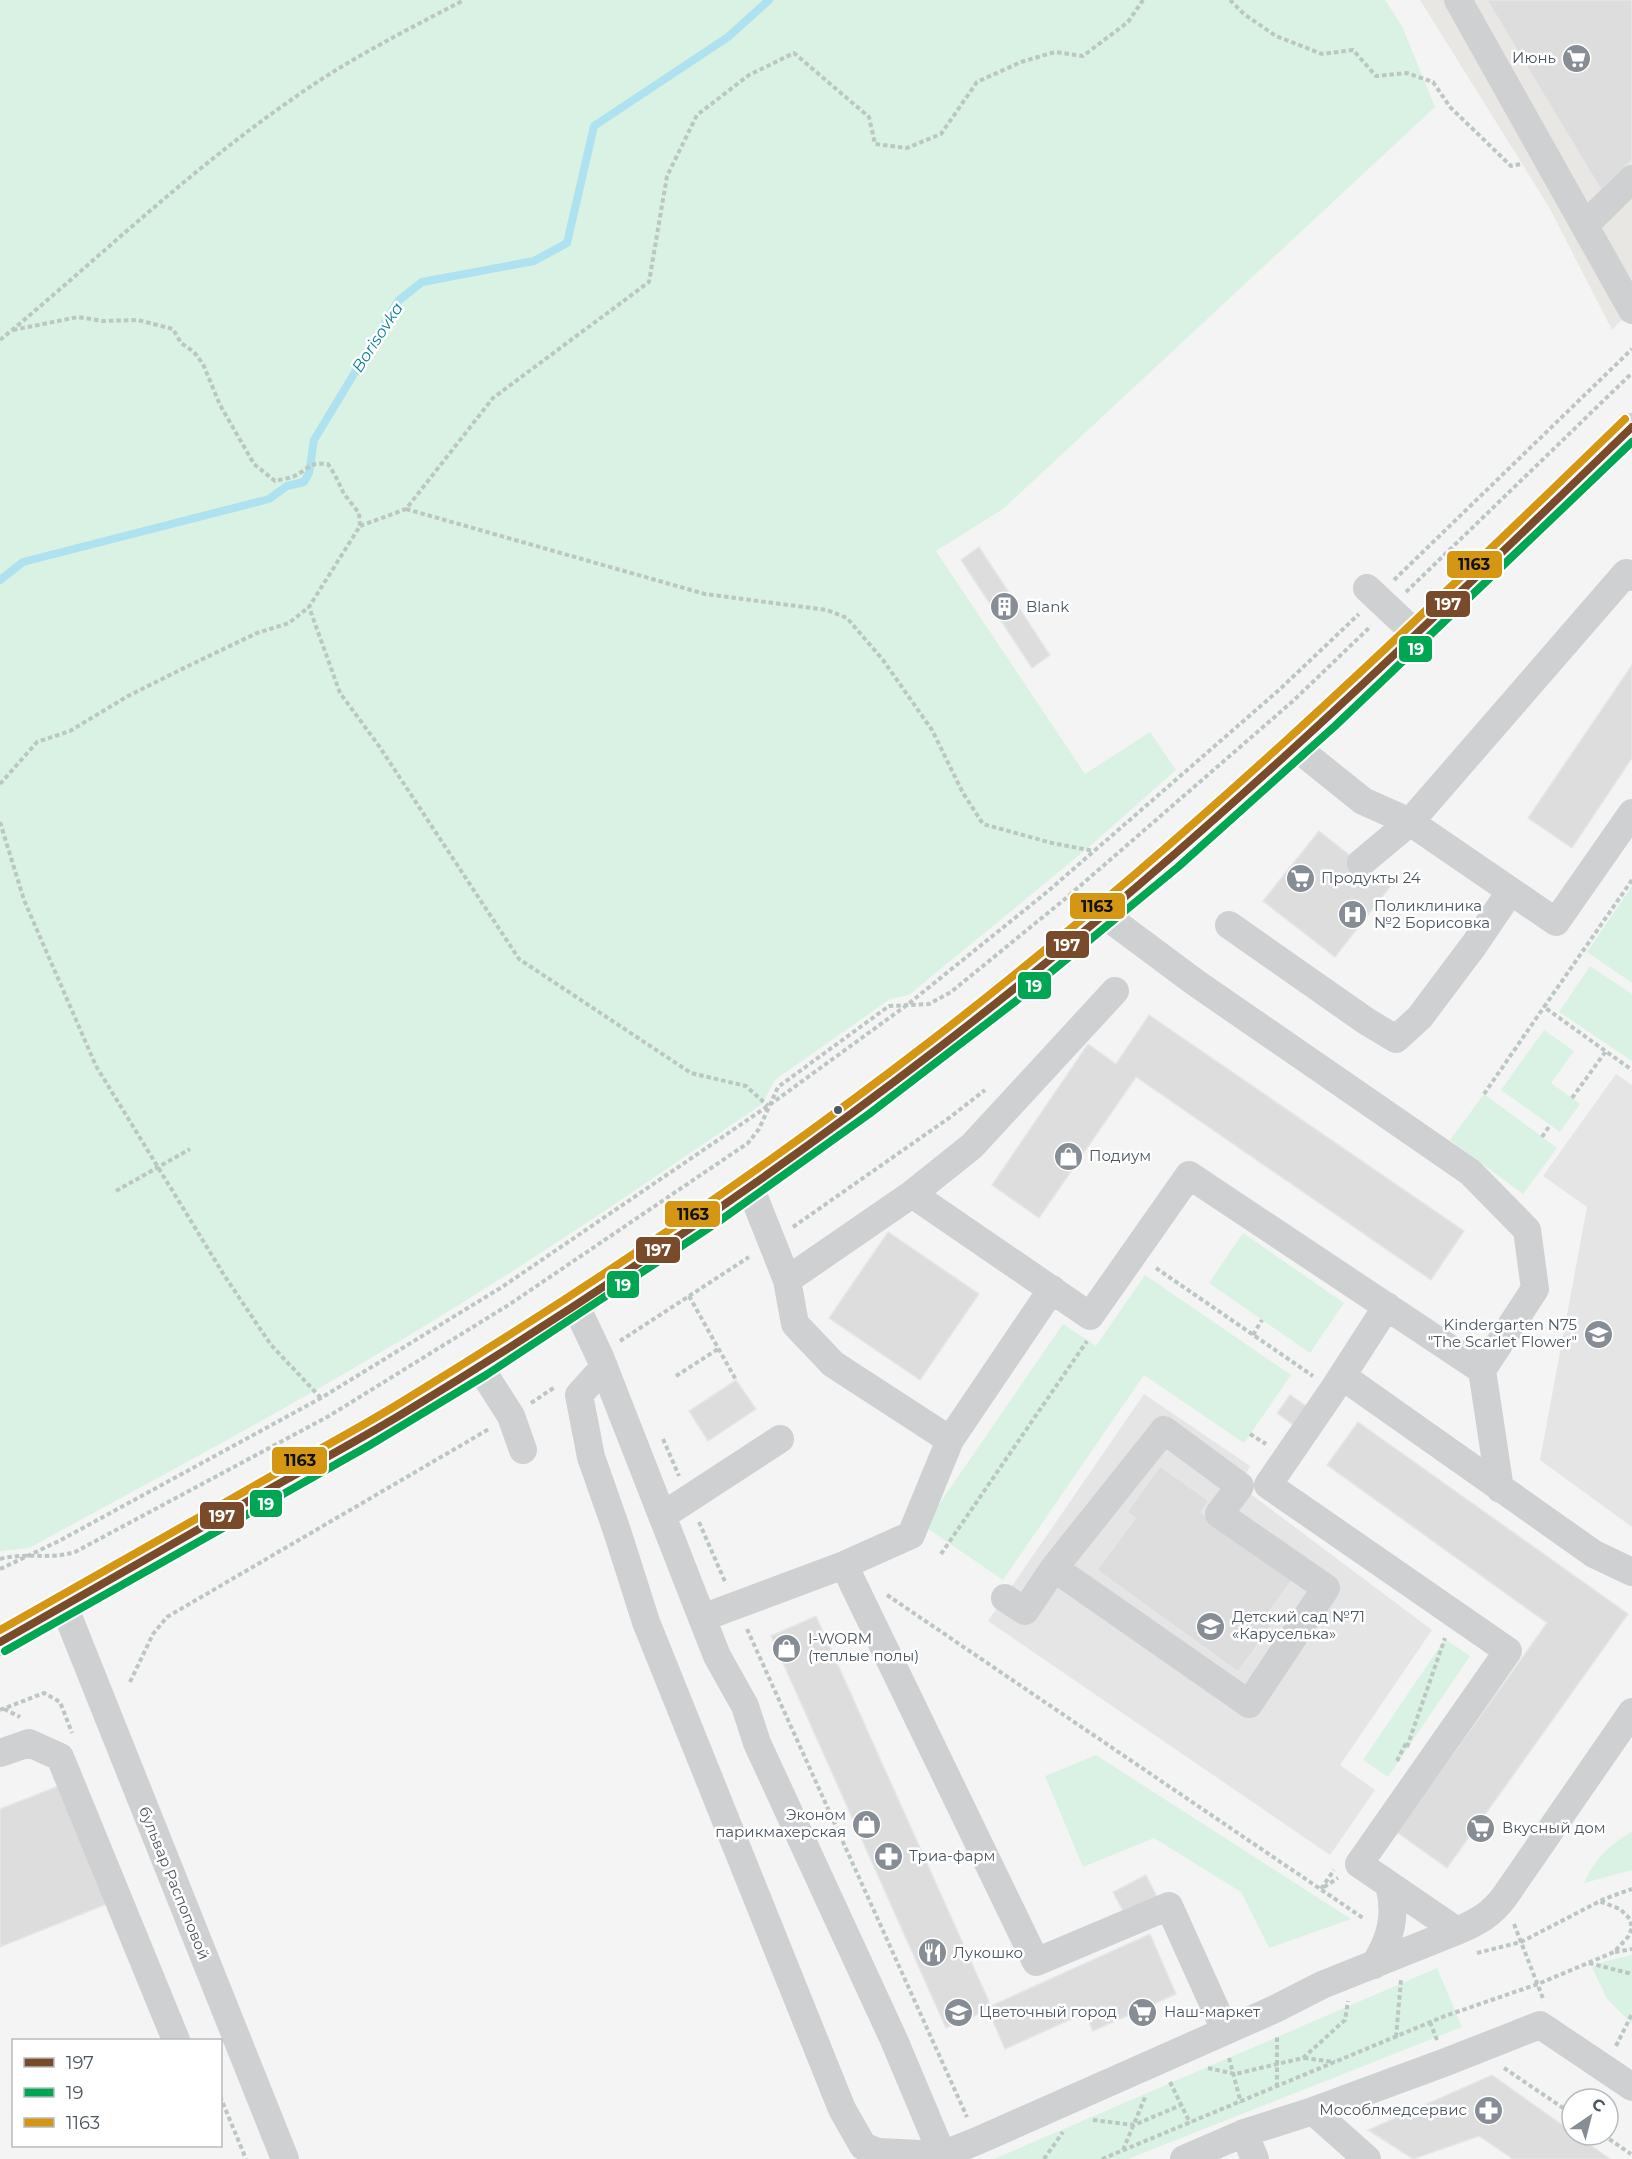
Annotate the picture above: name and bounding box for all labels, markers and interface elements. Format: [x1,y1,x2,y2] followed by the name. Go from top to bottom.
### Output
[1561,42,1593,74] supermarket icon: Июнь
[1512,48,1556,67] place label: Июнь
[348,299,407,376] water label: Borisovka
[1446,550,1503,579] line badge: 1163
[1458,555,1490,574] text: 1163
[1425,590,1471,618] line badge: 197
[989,591,1021,623] building icon: Blank
[1435,595,1461,614] text: 197
[1026,597,1069,616] place label: Blank
[1398,635,1433,663] line badge: 19
[1408,640,1424,659] text: 19
[1284,862,1316,894] supermarket icon: Продукты 24
[1321,868,1421,887] place label: Продукты 24
[1069,892,1126,920] line badge: 1163
[1374,896,1490,932] place label: Поликлиника №2 Борисовка
[1081,897,1113,916] text: 1163
[1337,899,1369,931] hospital icon: Поликлиника №2 Борисовка
[1045,930,1090,959] line badge: 197
[1054,936,1080,955] text: 197
[1017,971,1052,1000] line badge: 19
[1026,977,1042,996] text: 19
[832,1104,844,1116] unlabelled marker
[1052,1140,1084,1172] shop icon: Подиум
[1089,1146,1151,1165] place label: Подиум
[664,1200,721,1228] line badge: 1163
[677,1205,709,1224] text: 1163
[635,1236,681,1264] line badge: 197
[645,1241,671,1260] text: 197
[606,1270,640,1299] line badge: 19
[615,1276,631,1295] text: 19
[1428,1315,1577,1351] place label: Kindergarten N75 "The Scarlet Flower"
[1582,1318,1614,1350] school or university icon: Kindergarten N75 "The Scarlet Flower"
[271,1446,328,1475] line badge: 1163
[284,1451,316,1470] text: 1163
[249,1489,283,1518] line badge: 19
[258,1495,274,1514] text: 19
[199,1501,245,1530] line badge: 197
[209,1507,235,1526] text: 197
[1232,1607,1365,1643] place label: Детский сад №71 «Каруселька»
[1195,1610,1227,1642] school or university icon: Детский сад №71 «Каруселька»
[808,1629,919,1665] place label: I-WORM (теплые полы)
[771,1632,803,1664] shop icon: I-WORM (теплые полы)
[135,1803,214,1962] street label: бульвар Распоповой
[715,1805,846,1841] place label: Эконом парикмахерская
[851,1808,883,1840] shop icon: Эконом парикмахерская
[1465,1812,1497,1844] supermarket icon: Вкусный дом
[1502,1818,1606,1837] place label: Вкусный дом
[872,1840,904,1872] pharmacy icon: Триа-фарм
[909,1846,995,1865] place label: Триа-фарм
[916,1937,948,1969] restaurant icon: Лукошко
[953,1943,1023,1962] place label: Лукошко
[942,1996,974,2028] school or university icon: Цветочный город
[1127,1996,1159,2028] supermarket icon: Наш-маркет
[979,2002,1117,2021] place label: Цветочный город
[1164,2002,1261,2021] place label: Наш-маркет
[12,2039,222,2147] legend
[66,2052,94,2074] text: 197
[66,2082,83,2104] text: 19
[1560,2087,1620,2147] north arrow
[1472,2094,1504,2126] pharmacy icon: Мособлмедсервис
[1588,2094,1609,2116] text: С
[1319,2100,1467,2119] place label: Мособлмедсервис
[66,2112,100,2134] text: 1163

